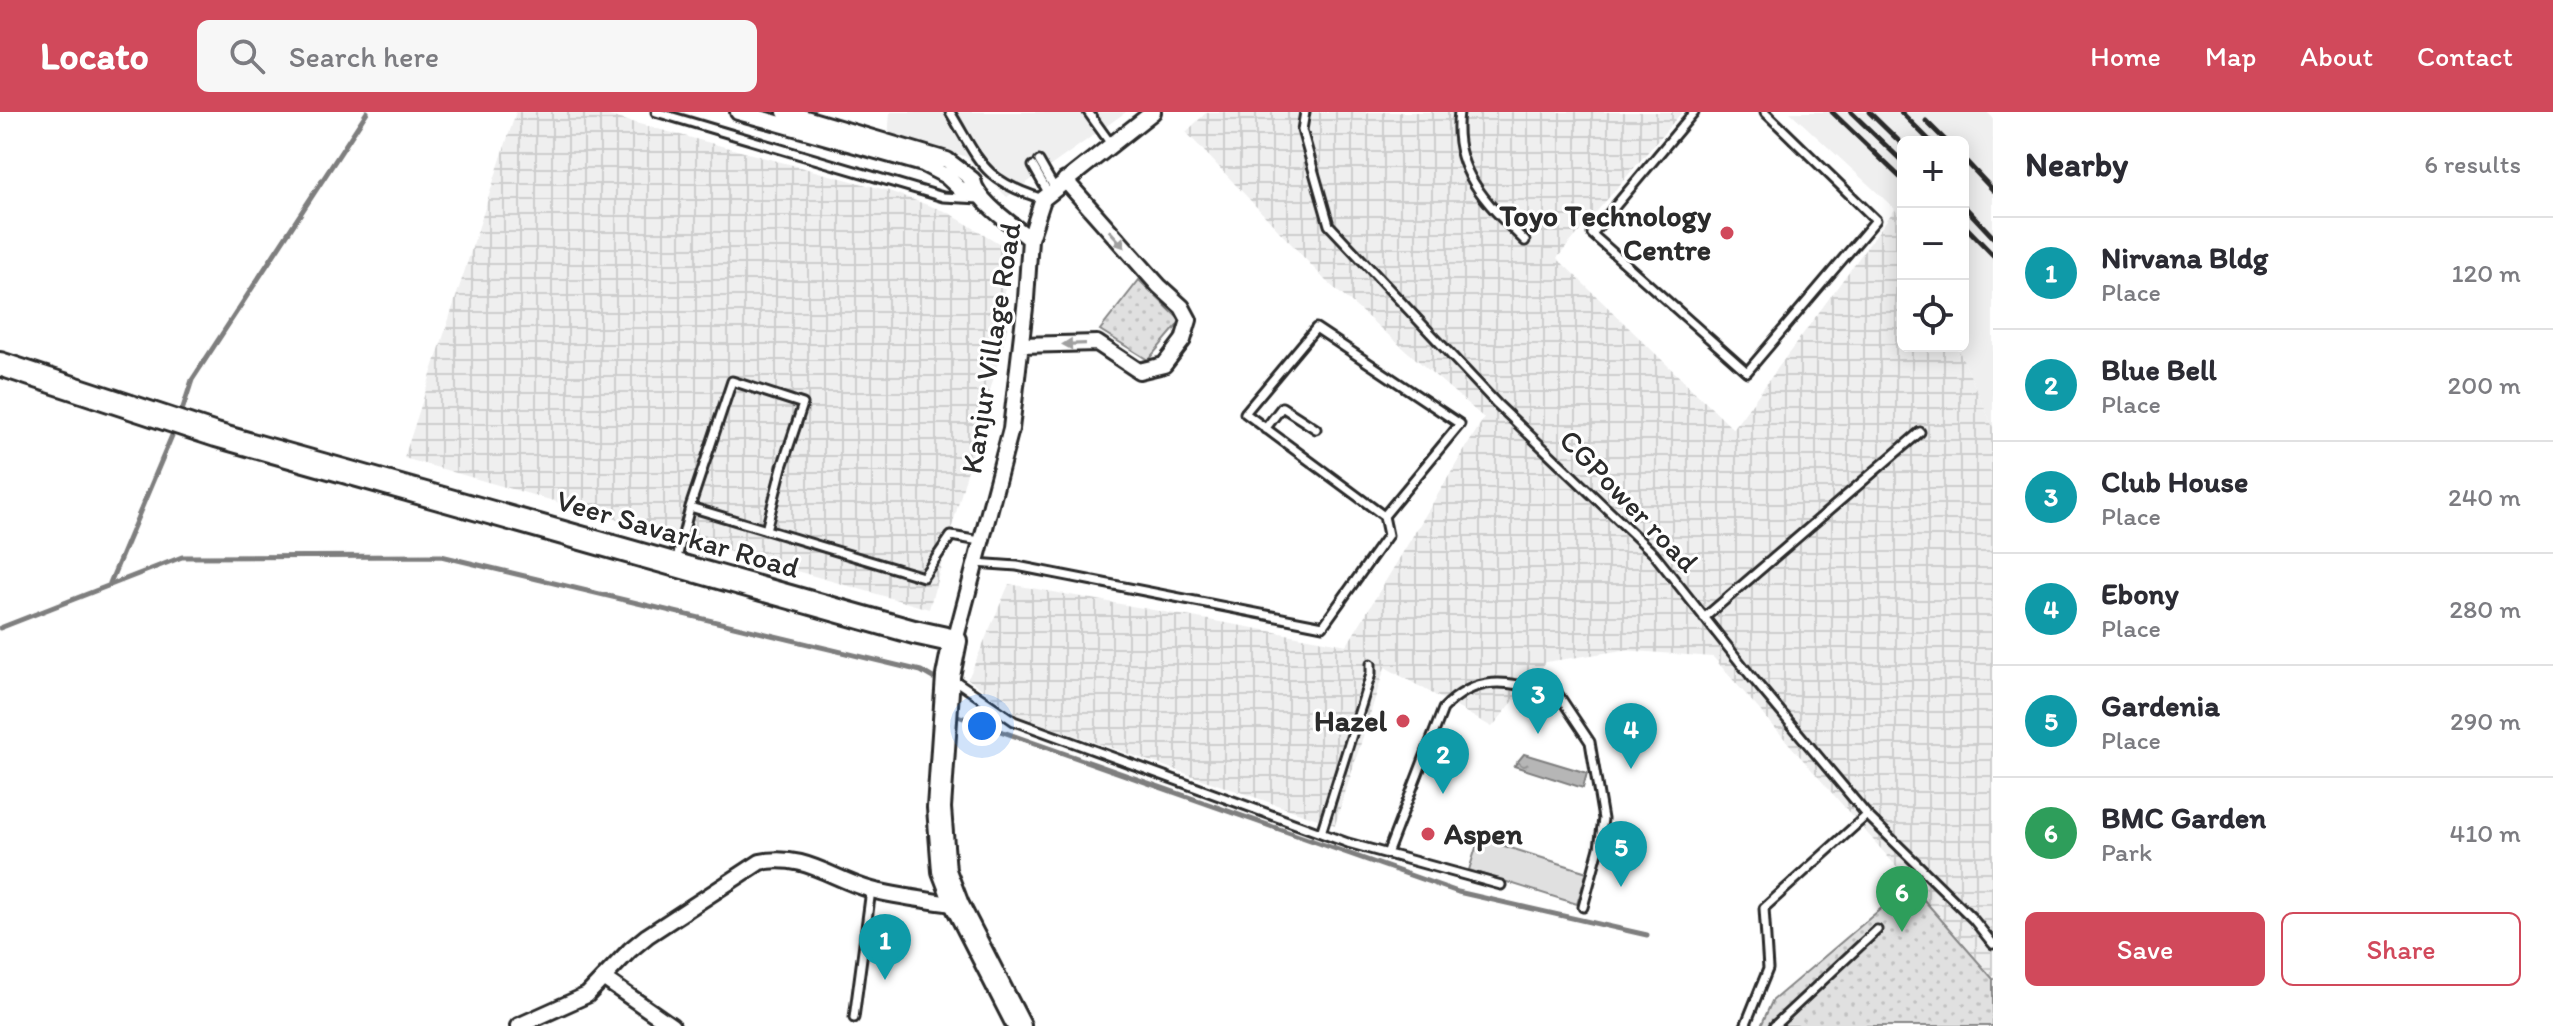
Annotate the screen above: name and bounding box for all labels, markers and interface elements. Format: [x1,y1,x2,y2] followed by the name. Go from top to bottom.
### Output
[197,20,757,92] search box
[40,33,149,79] text: Locato
[225,34,269,78] icon: search
[289,38,439,75] text: Search here
[2090,39,2161,73] text: Home
[2205,39,2256,73] text: Map
[2300,39,2373,73] text: About
[2417,39,2513,73] text: Contact
[1897,136,1969,352] map controls
[1897,136,1969,208] button: +
[2025,144,2128,185] text: Nearby
[2424,148,2521,180] text: 6 results
[1498,197,1712,268] place label: Toyo Technology Centre
[1897,208,1969,280] button: −
[952,219,1029,476] street label: Kanjur Village Road
[1718,224,1736,242] marker: Toyo Technology Centre
[1107,230,1125,249] one-way arrow
[2101,239,2268,276] text: Nirvana Bldg
[2045,257,2057,289] text: 1
[2452,257,2521,289] text: 120 m
[2101,276,2161,308] text: Place
[1897,280,1969,352] button: locate
[1061,337,1086,350] one-way arrow
[2101,351,2217,388] text: Blue Bell
[2044,369,2058,401] text: 2
[2448,369,2521,401] text: 200 m
[2101,388,2161,420] text: Place
[1552,421,1707,580] street label: CGPower road
[2101,463,2248,500] text: Club House
[552,481,804,586] street label: Veer Savarkar Road
[2044,481,2058,513] text: 3
[2448,481,2521,513] text: 240 m
[2101,500,2161,532] text: Place
[2101,575,2179,612] text: Ebony
[2043,593,2059,625] text: 4
[2449,593,2521,625] text: 280 m
[2101,612,2161,644] text: Place
[1512,668,1564,734] pin: 3
[2101,687,2220,724] text: Gardenia
[1314,702,1387,739] place label: Hazel
[1605,703,1657,769] pin: 4
[2044,705,2058,737] text: 5
[2450,705,2521,737] text: 290 m
[962,706,1002,746] your location
[1394,712,1412,730] marker: Hazel
[2101,724,2161,756] text: Place
[1417,728,1469,794] pin: 2
[2101,799,2266,836] text: BMC Garden
[1443,815,1523,852] place label: Aspen
[2044,817,2058,849] text: 6
[2450,817,2521,849] text: 410 m
[1595,821,1647,887] pin: 5
[1419,825,1437,843] marker: Aspen
[2101,836,2152,868] text: Park
[1876,866,1928,932] pin: 6
[2025,912,2265,986] button: Save
[2281,912,2521,986] button: Share
[859,914,911,980] pin: 1

